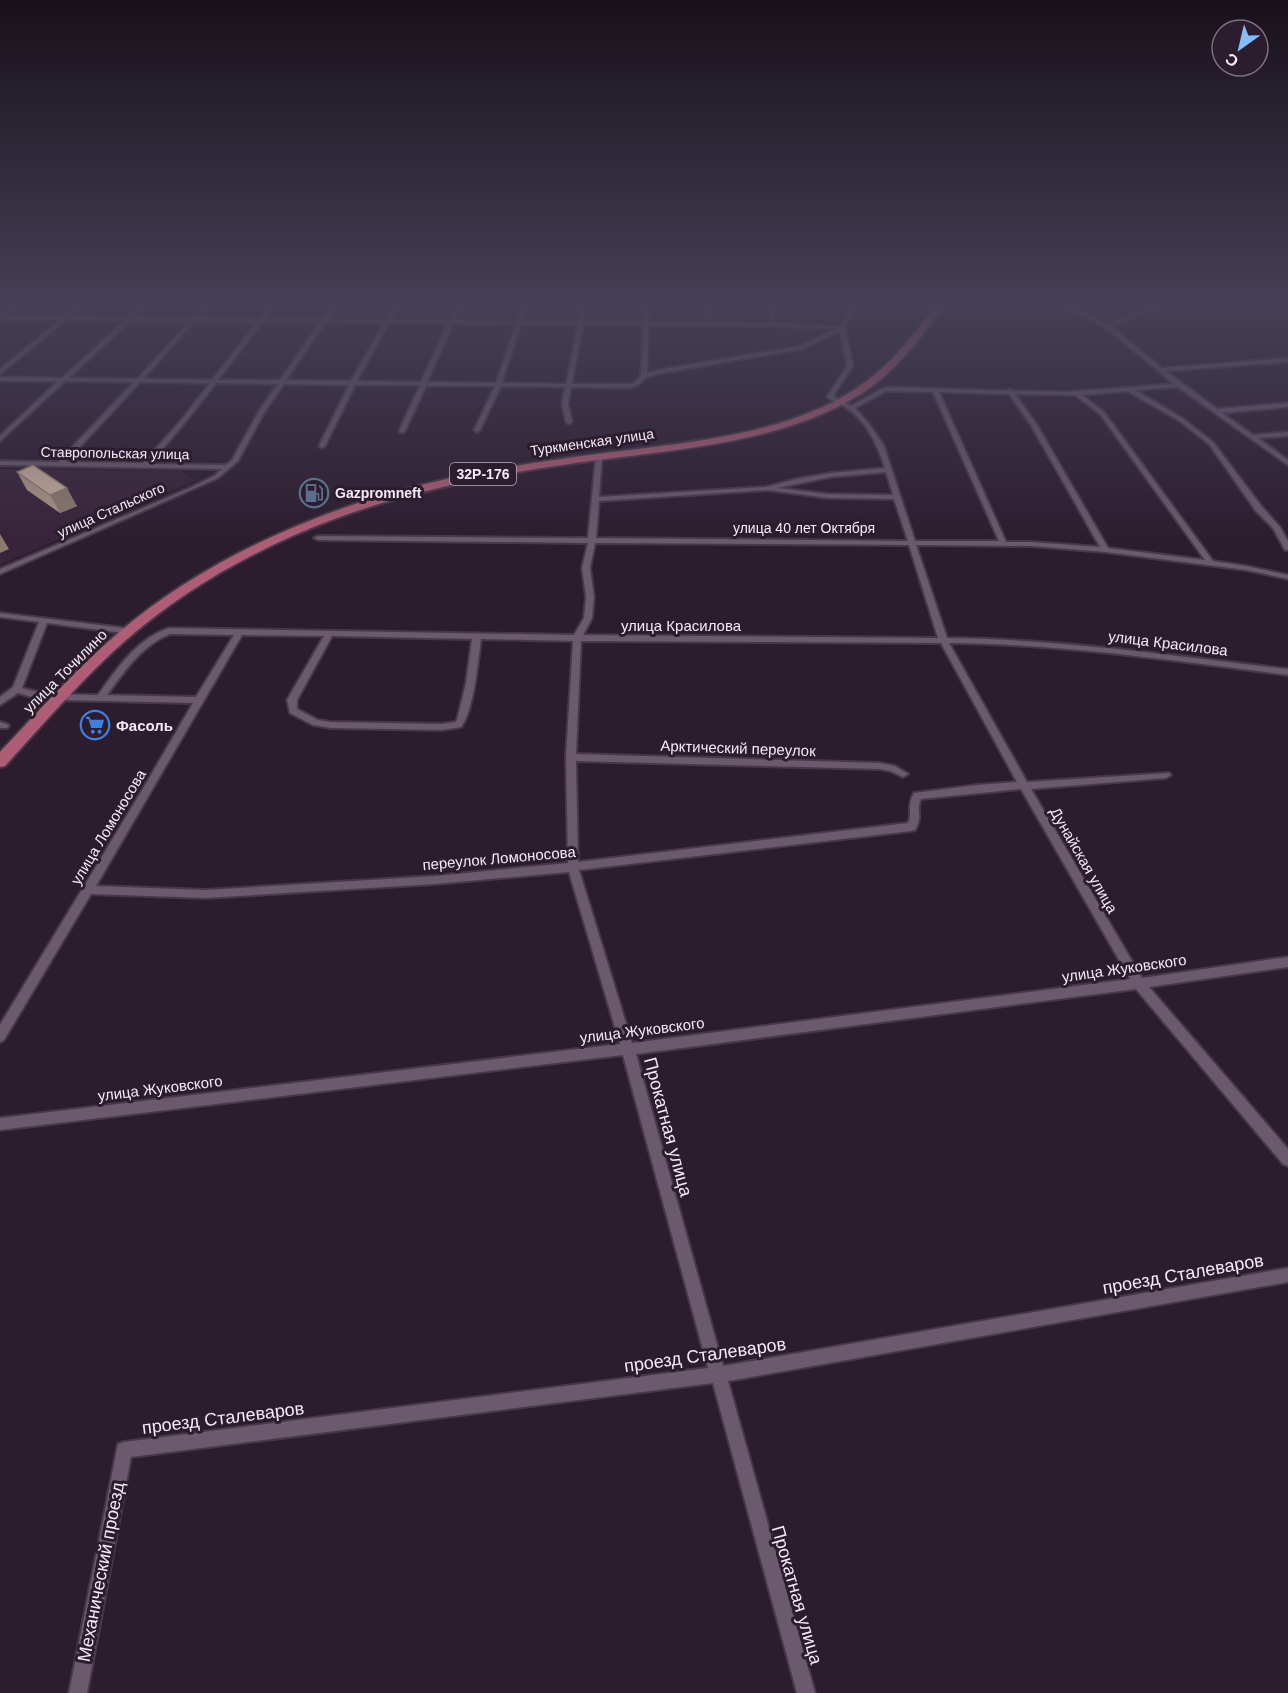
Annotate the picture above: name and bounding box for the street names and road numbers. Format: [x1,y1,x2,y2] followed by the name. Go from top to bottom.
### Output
[529,425,655,459] street label: Туркменская улица
[40,444,190,462] street label: Ставропольская улица
[450,463,516,485] road number: 32Р-176
[55,479,167,541] street label: улица Стальского
[733,520,875,536] street label: улица 40 лет Октября
[621,617,742,634] street label: улица Красилова
[20,626,110,716] street label: улица Точилино
[1107,627,1229,659] street label: улица Красилова
[660,737,816,759] street label: Арктический переулок
[67,766,149,888] street label: улица Ломоносова
[1047,804,1122,916] street label: Дунайская улица
[422,843,577,873] street label: переулок Ломоносова
[1061,951,1187,985] street label: улица Жуковского
[579,1014,705,1046] street label: улица Жуковского
[640,1055,696,1200] street label: Прокатная улица
[97,1072,223,1104] street label: улица Жуковского
[1101,1250,1265,1298] street label: проезд Сталеваров
[623,1334,787,1376] street label: проезд Сталеваров
[141,1398,305,1438] street label: проезд Сталеваров
[74,1480,128,1664] street label: Механический проезд
[768,1523,827,1668] street label: Прокатная улица

